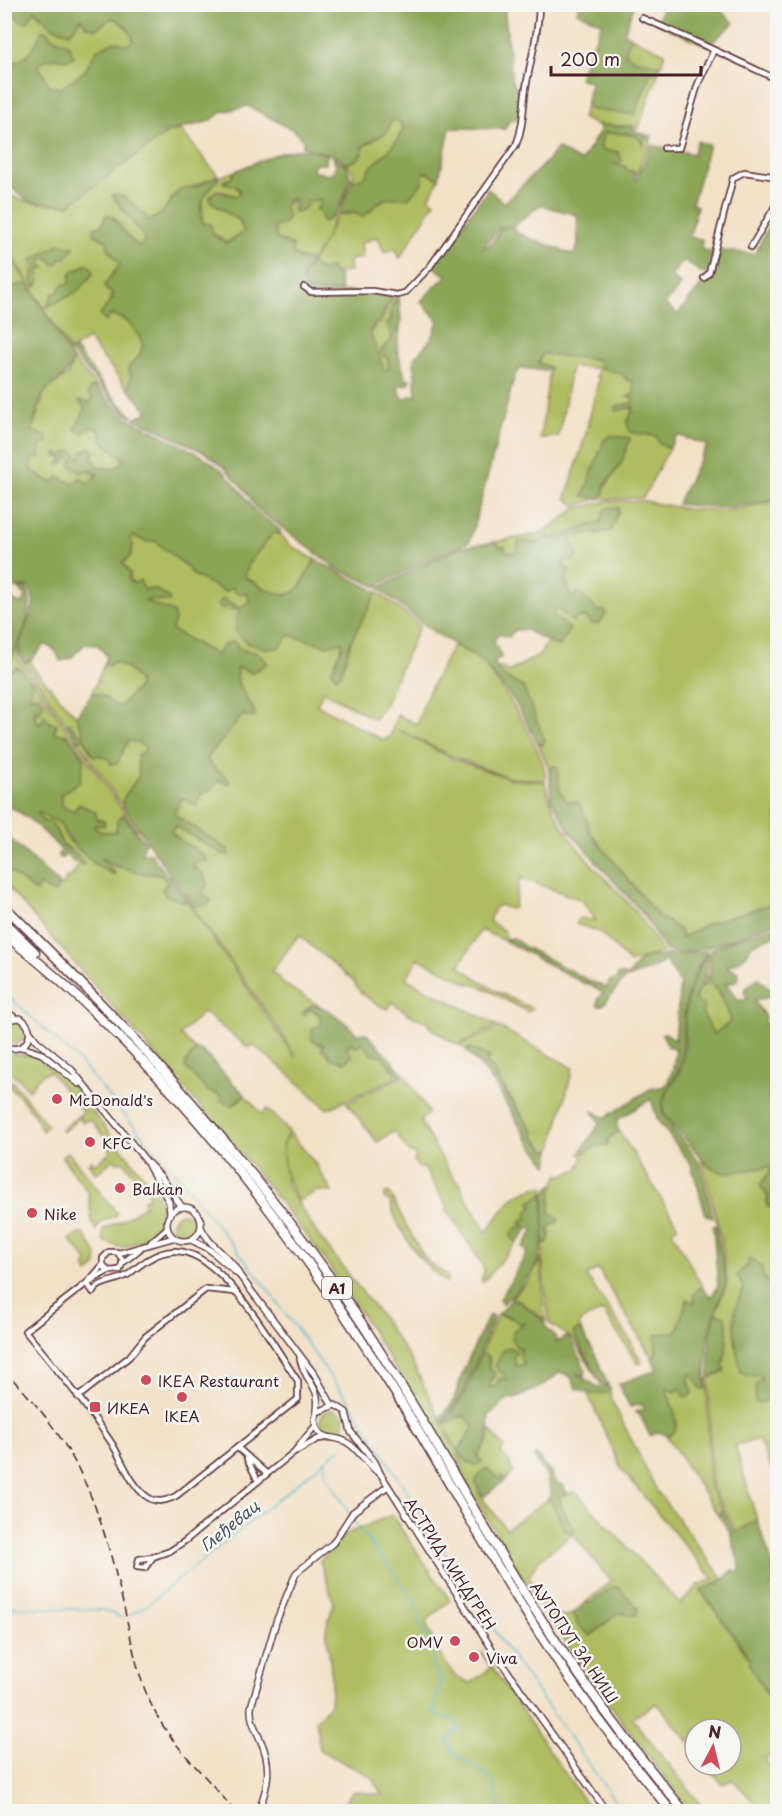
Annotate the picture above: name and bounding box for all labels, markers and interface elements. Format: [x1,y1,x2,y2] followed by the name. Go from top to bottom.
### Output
[551,39,701,77] scale bar
[560,45,620,72] text: 200 m
[69,1088,153,1111] place label: McDonald's
[50,1092,64,1106] marker: McDonald's
[102,1131,132,1154] place label: KFC
[83,1135,97,1149] marker: KFC
[132,1177,183,1200] place label: Balkan
[113,1181,127,1195] marker: Balkan
[44,1202,77,1225] place label: Nike
[25,1206,39,1220] marker: Nike
[322,1277,352,1299] road number: A1
[158,1369,279,1392] place label: IKEA Restaurant
[139,1373,153,1387] marker: IKEA Restaurant
[175,1390,189,1404] marker: IKEA
[107,1396,150,1419] place label: ИКЕА
[88,1400,102,1414] marker: ИКЕА
[165,1404,200,1427] place label: IKEA
[399,1492,503,1634] street label: АСТРИД ЛИНДГРЕН
[194,1493,264,1556] water label: Глеђевац
[526,1577,624,1707] street label: АУТОПУТ ЗА НИШ
[407,1630,443,1653] place label: OMV
[448,1634,462,1648] marker: OMV
[486,1646,518,1669] place label: Viva
[467,1650,481,1664] marker: Viva
[683,1717,743,1777] north arrow
[707,1718,723,1744] text: N

